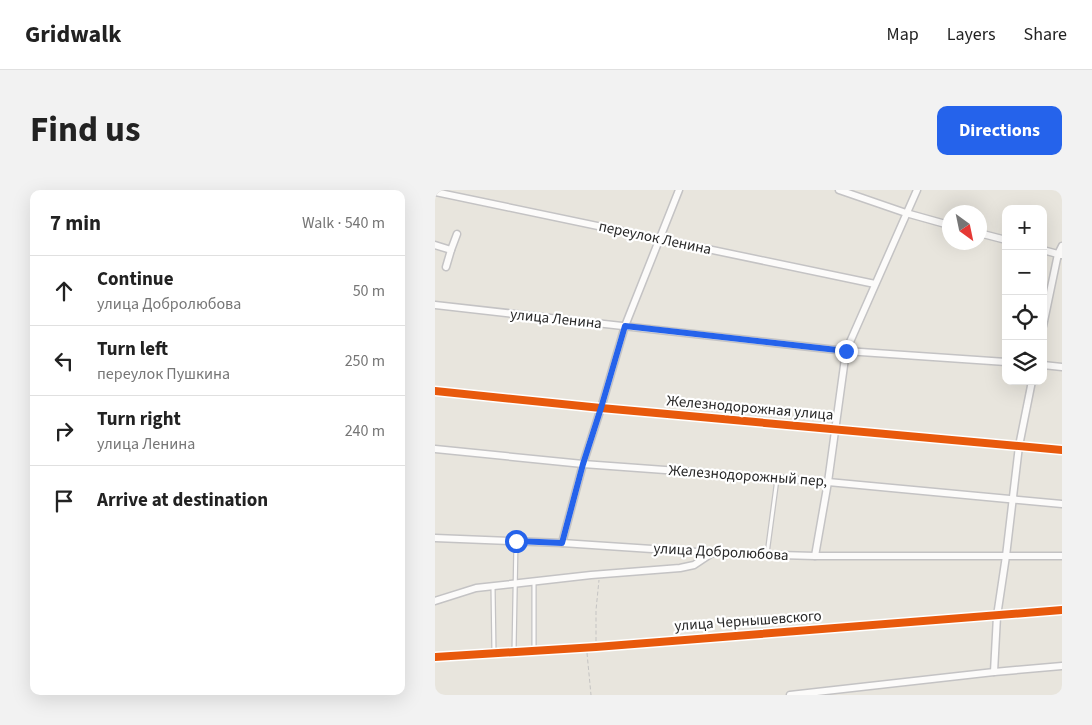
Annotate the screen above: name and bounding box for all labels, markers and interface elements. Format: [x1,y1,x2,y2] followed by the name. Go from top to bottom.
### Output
[25,17,121,52] text: Gridwalk
[887,22,919,47] text: Map
[947,22,996,47] text: Layers
[1024,22,1067,47] text: Share
[30,105,140,155] text: Find us
[937,106,1062,155] button: Directions
[942,205,987,250] north arrow
[1002,205,1047,385] map controls
[1002,205,1047,250] button: +
[50,208,101,238] text: 7 min
[302,212,385,234] text: Walk · 540 m
[597,216,713,260] street label: переулок Ленина
[1002,250,1047,295] button: −
[97,266,174,293] text: Continue
[50,277,78,305] icon: ahead
[353,280,385,302] text: 50 m
[97,293,241,315] text: улица Добролюбова
[1002,295,1047,340] button: locate
[509,304,603,334] street label: улица Ленина
[97,336,168,363] text: Turn left
[835,340,858,363] route end
[1002,340,1047,385] button: layers
[50,347,78,375] icon: left
[345,350,385,372] text: 250 m
[97,363,230,385] text: переулок Пушкина
[666,390,834,426] street label: Железнодорожная улица
[97,406,181,433] text: Turn right
[50,417,78,445] icon: right
[345,420,385,442] text: 240 m
[97,433,195,455] text: улица Ленина
[668,460,828,492] street label: Железнодорожный пер,
[50,487,78,515] icon: arrive
[97,487,268,514] text: Arrive at destination
[505,530,528,553] route start
[653,538,789,566] street label: улица Добролюбова
[674,605,822,637] street label: улица Чернышевского

